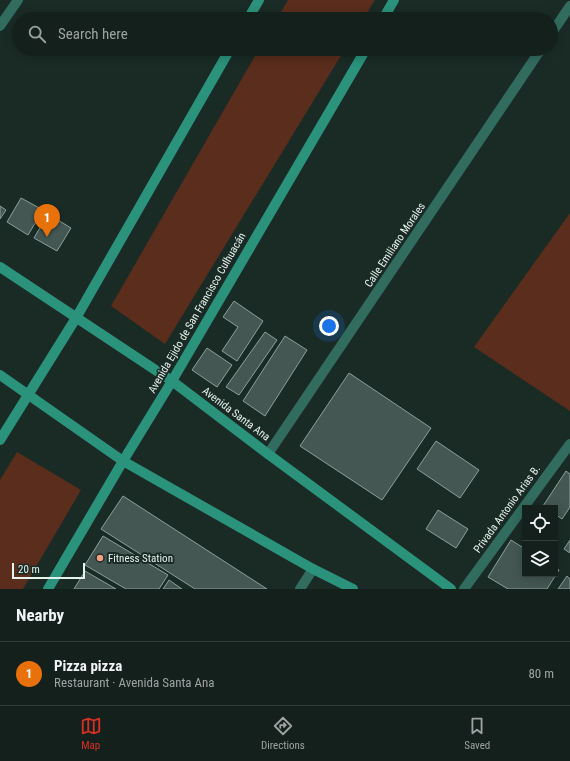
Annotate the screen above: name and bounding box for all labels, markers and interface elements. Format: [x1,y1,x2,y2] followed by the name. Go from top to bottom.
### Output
[12,12,558,56] search box
[26,23,48,45] icon: search
[58,25,128,43] text: Search here
[362,200,428,290] street label: Calle Emiliano Morales
[34,204,60,237] pin: 1
[146,230,248,396] street label: Avenida Ejido de San Francisco Culhuacán
[319,316,339,336] your location
[200,384,272,444] street label: Avenida Santa Ana
[471,463,543,555] street label: Privada Antonio Arias B.
[522,505,558,577] map controls
[522,505,558,541] button: locate
[522,541,558,577] button: layers
[108,552,173,565] place label: Fitness Station
[95,553,105,563] marker: Fitness Station
[12,561,85,580] scale bar
[18,563,40,576] text: 20 m
[16,605,64,625] text: Nearby
[54,657,122,675] text: Pizza pizza
[26,666,32,681] text: 1
[528,666,554,681] text: 80 m
[54,675,215,690] text: Restaurant · Avenida Santa Ana
[80,715,102,752] tab: Map
[261,715,305,752] tab: Directions
[464,715,490,752] tab: Saved

